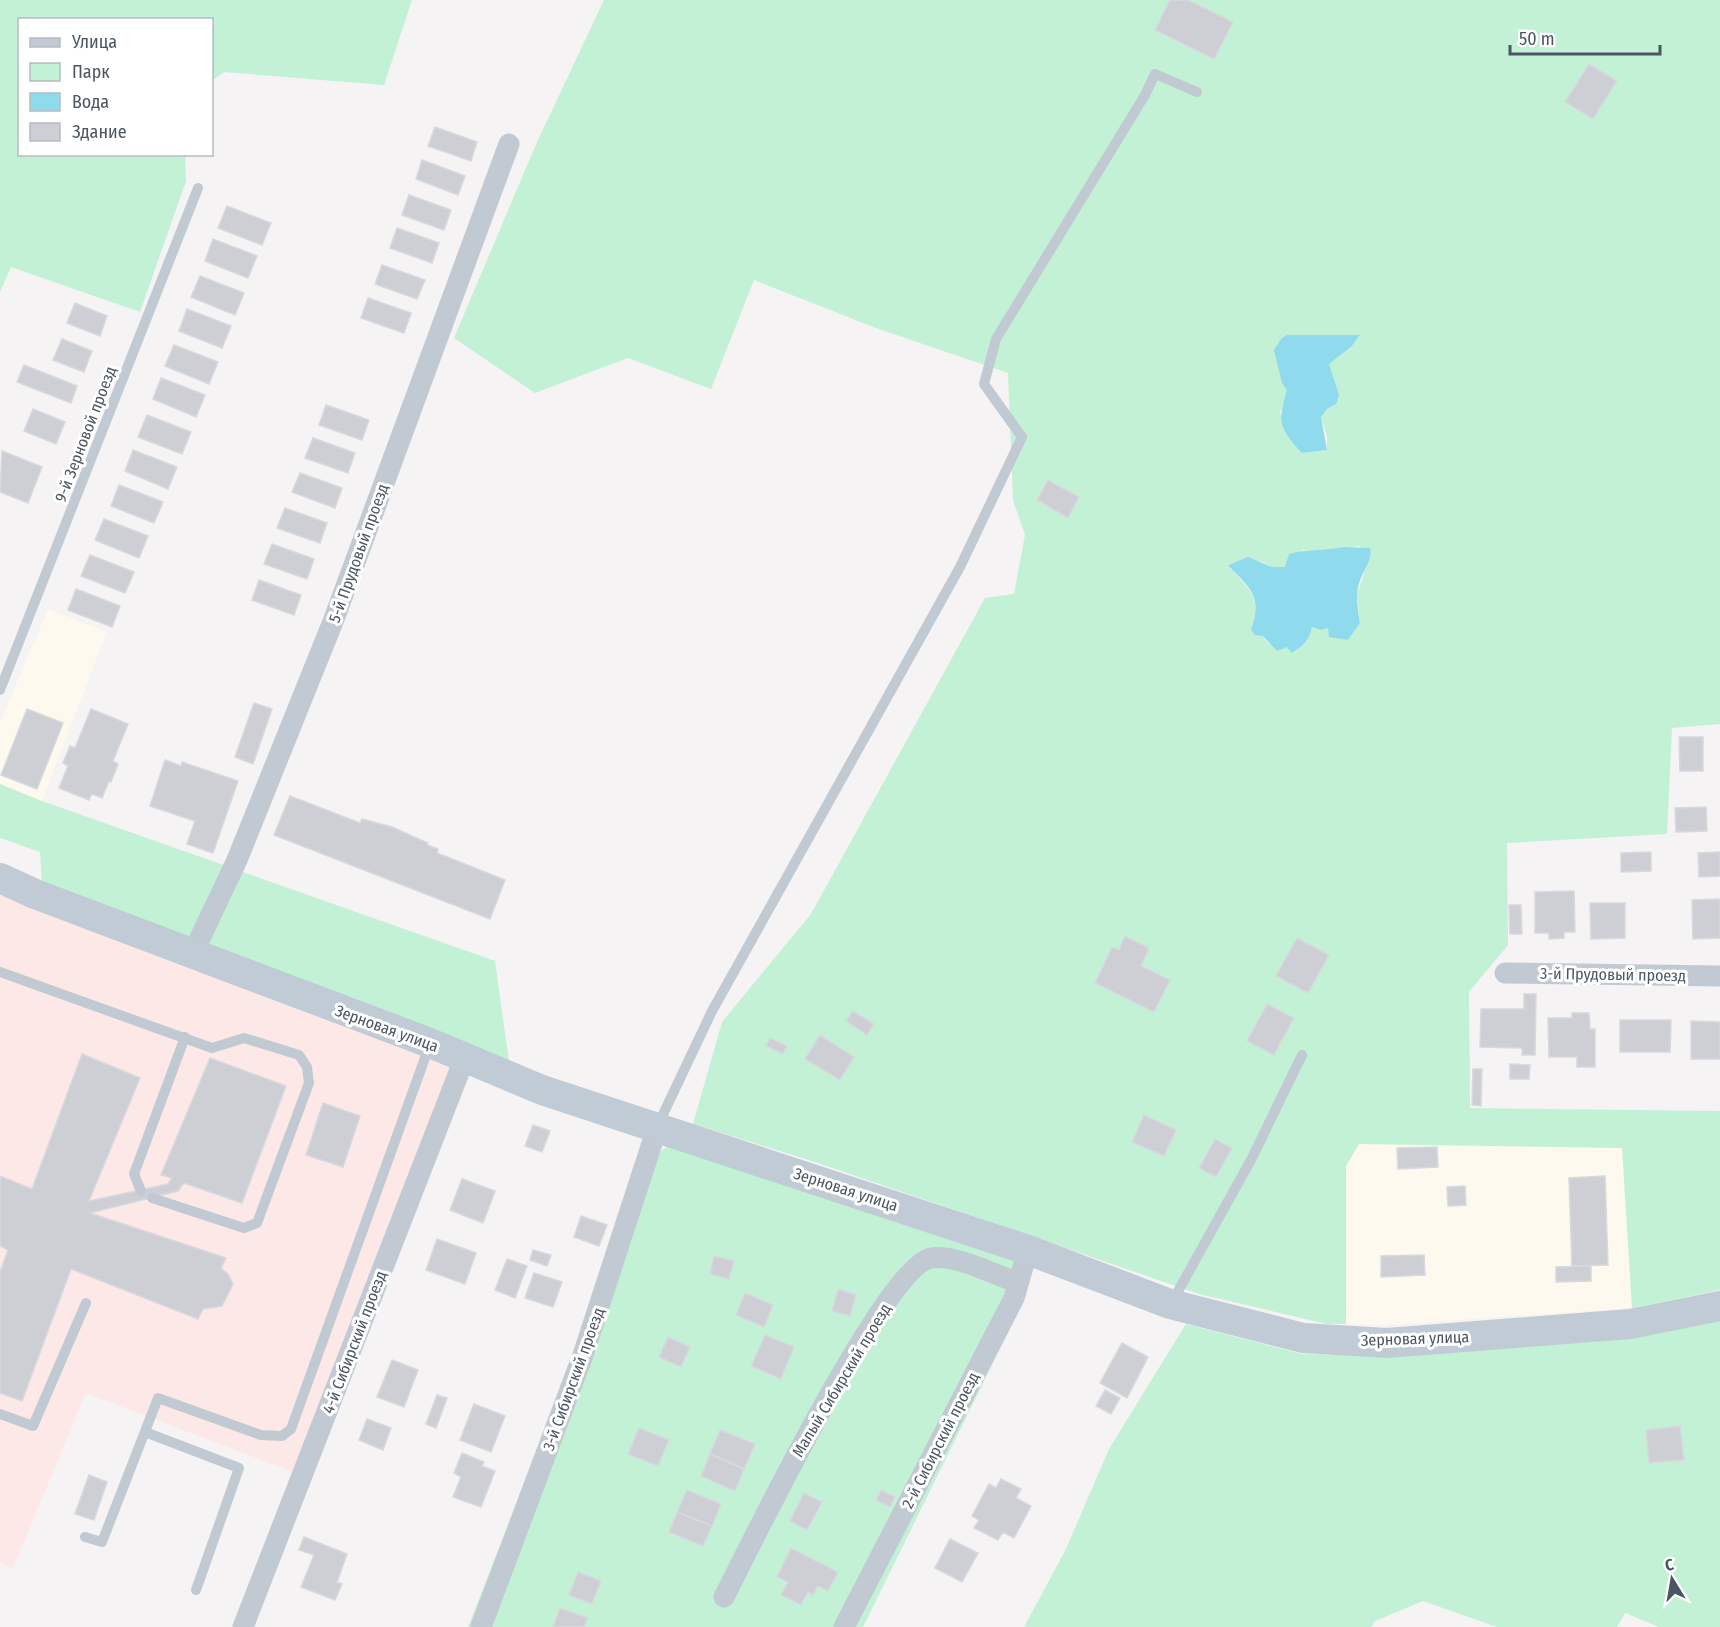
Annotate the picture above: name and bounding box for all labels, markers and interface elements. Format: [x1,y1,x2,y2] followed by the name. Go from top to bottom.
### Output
[18,18,213,156] legend
[1510,18,1660,56] scale bar
[1519,28,1555,50] text: 50 m
[71,31,117,53] text: Улица
[72,61,110,83] text: Парк
[72,91,109,113] text: Вода
[72,121,127,143] text: Здание
[51,364,120,505] street label: 9-й Зерновой проезд
[325,481,392,625] street label: 5-й Прудовый проезд
[1540,964,1686,985] street label: 3-й Прудовый проезд
[333,1001,441,1056] street label: Зерновая улица
[791,1164,901,1215] street label: Зерновая улица
[319,1268,390,1416] street label: 4-й Сибирский проезд
[788,1300,895,1460] street label: Малый Сибирский проезд
[539,1305,608,1453] street label: 3-й Сибирский проезд
[1360,1327,1470,1350] street label: Зерновая улица
[898,1369,983,1512] street label: 2-й Сибирский проезд
[1642,1549,1702,1609] north arrow
[1663,1555,1676,1575] text: С

